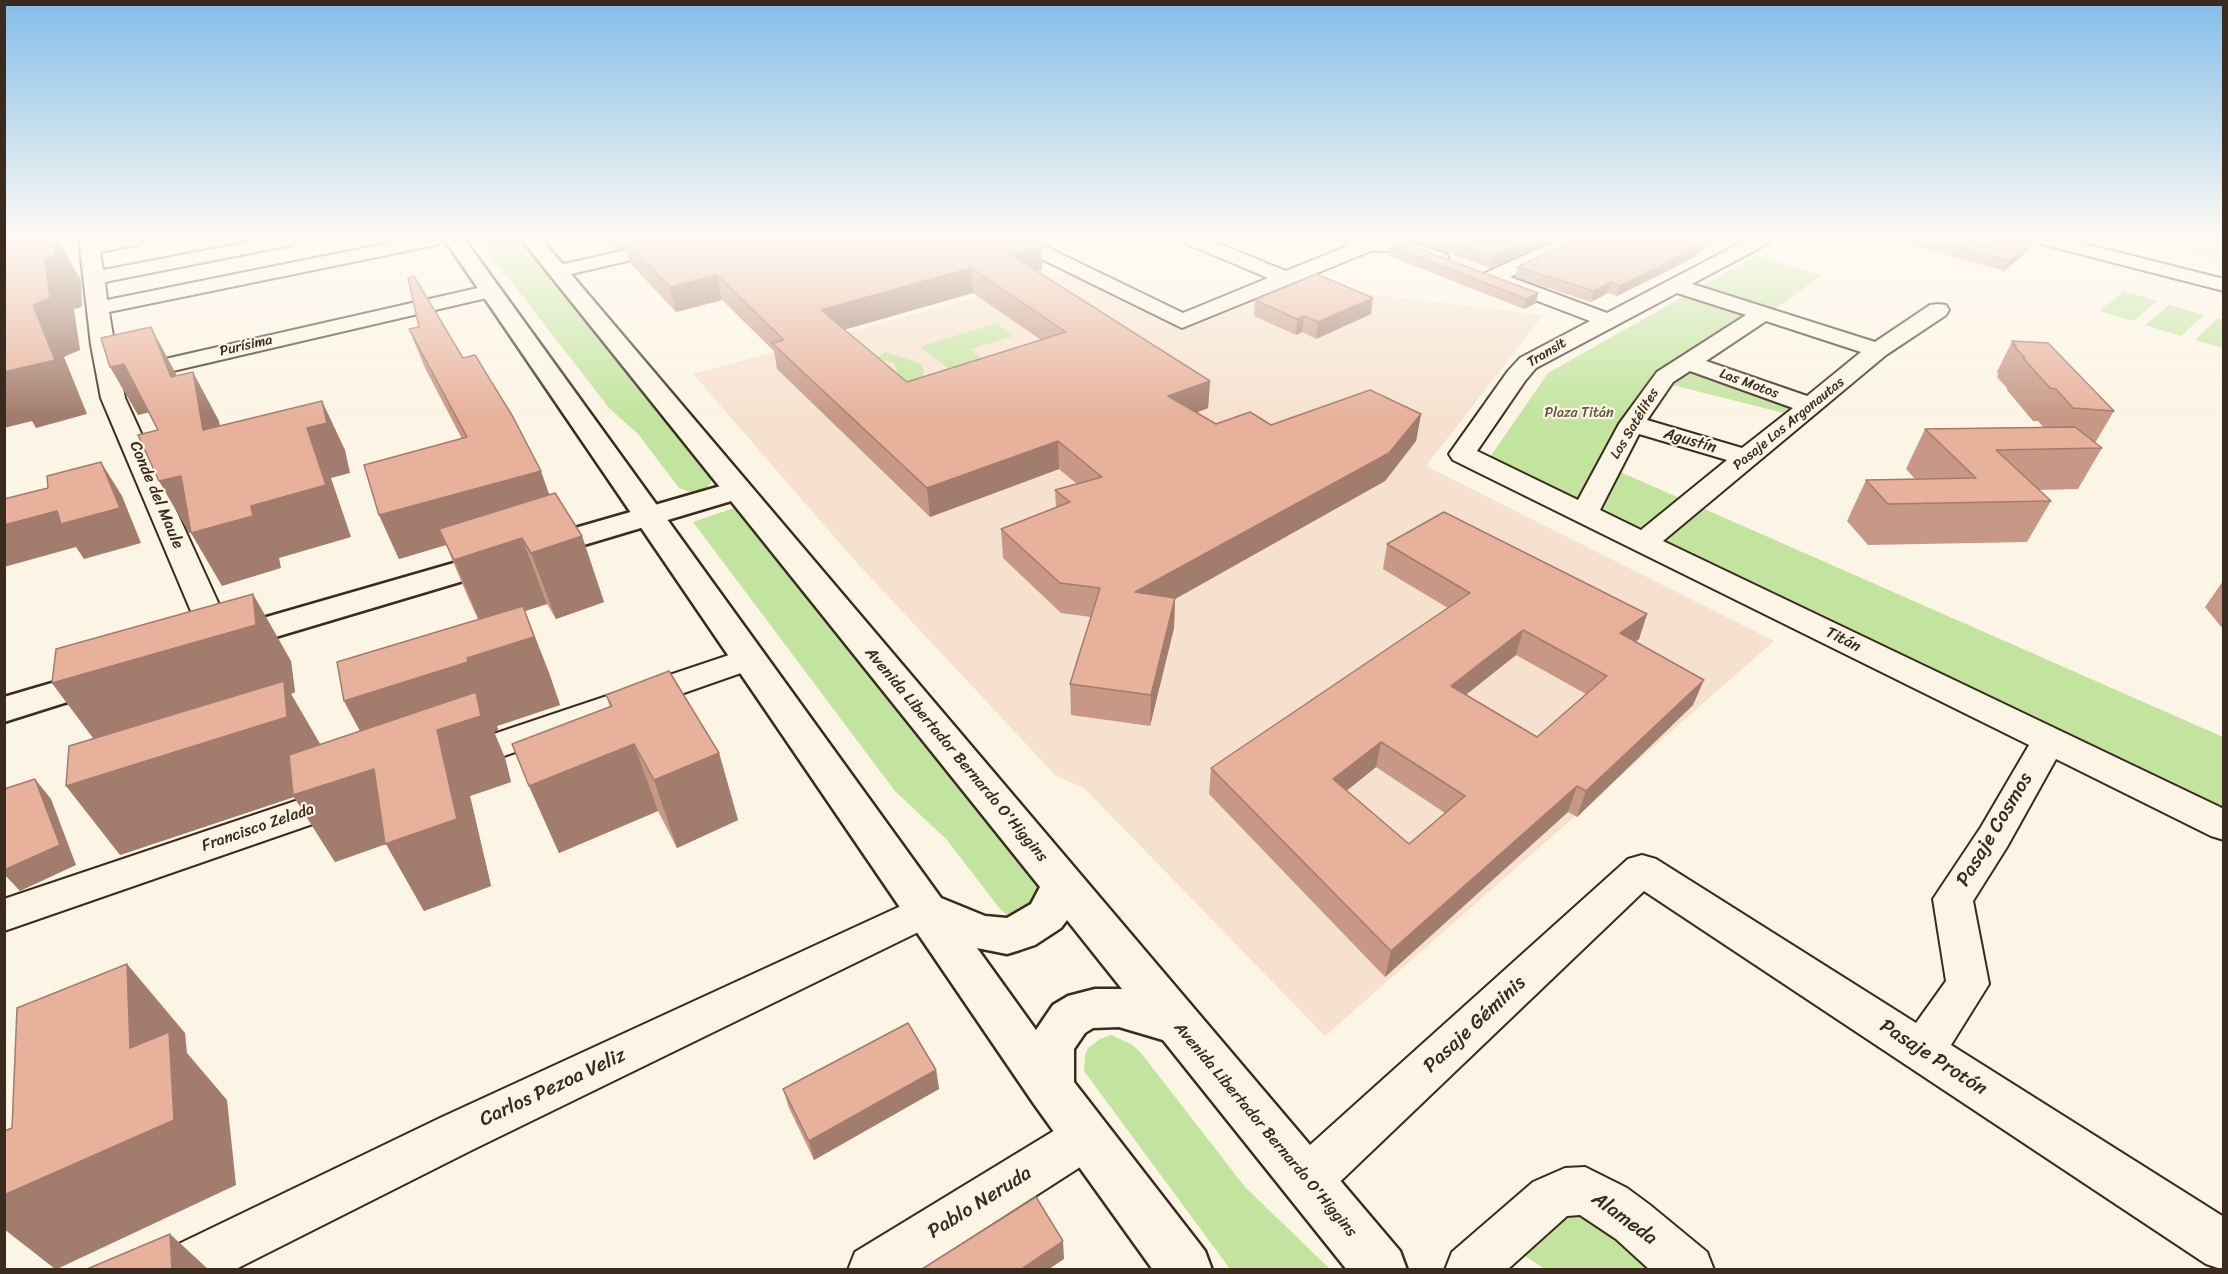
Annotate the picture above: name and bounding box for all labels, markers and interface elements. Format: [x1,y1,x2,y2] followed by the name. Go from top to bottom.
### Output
[218,332,274,360] street label: Purísima
[1524,335,1570,371] street label: Transit
[1717,366,1781,402] street label: Las Motos
[1730,374,1848,474] street label: Pasaje Los Argonautas
[1607,386,1663,462] street label: Los Satélites
[1544,405,1614,421] park label: Plaza Titán
[1661,424,1719,458] street label: Agustín
[125,438,187,552] street label: Conde del Maule
[1822,623,1864,657] street label: Titán
[860,644,1052,866] street label: Avenida Libertador Bernardo O'Higgins
[1952,769,2038,891] street label: Pasaje Cosmos
[199,800,317,856] street label: Francisco Zelada
[1419,972,1531,1078] street label: Pasaje Géminis
[1875,1014,1991,1102] street label: Pasaje Protón
[1169,1019,1361,1241] street label: Avenida Libertador Bernardo O'Higgins
[476,1044,630,1132] street label: Carlos Pezoa Veliz
[924,1162,1036,1244] street label: Pablo Neruda
[1587,1187,1661,1251] street label: Alameda

